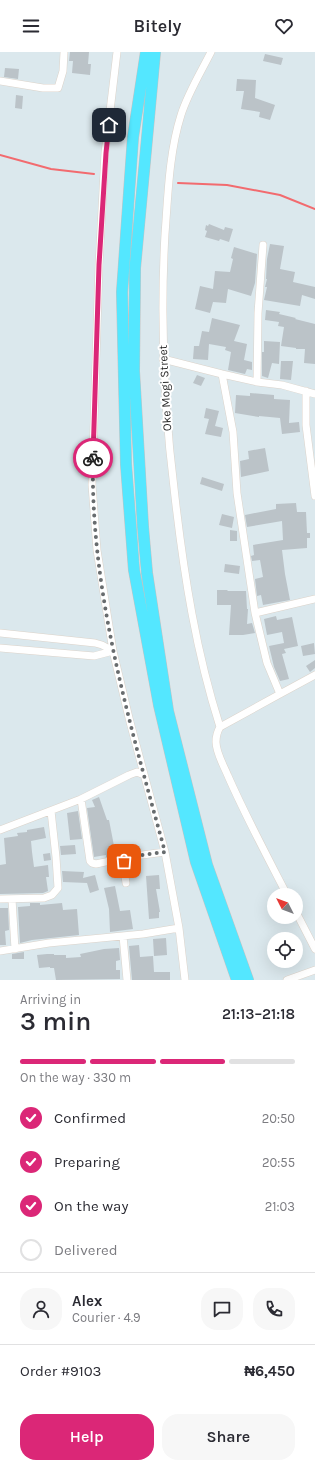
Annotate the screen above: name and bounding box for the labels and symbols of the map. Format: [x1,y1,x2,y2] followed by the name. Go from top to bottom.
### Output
[92,108,126,142] pin
[156,344,174,432] street label: Oke Mogi Street
[73,438,113,478] courier
[107,844,141,878] pin
[267,888,303,924] north arrow

